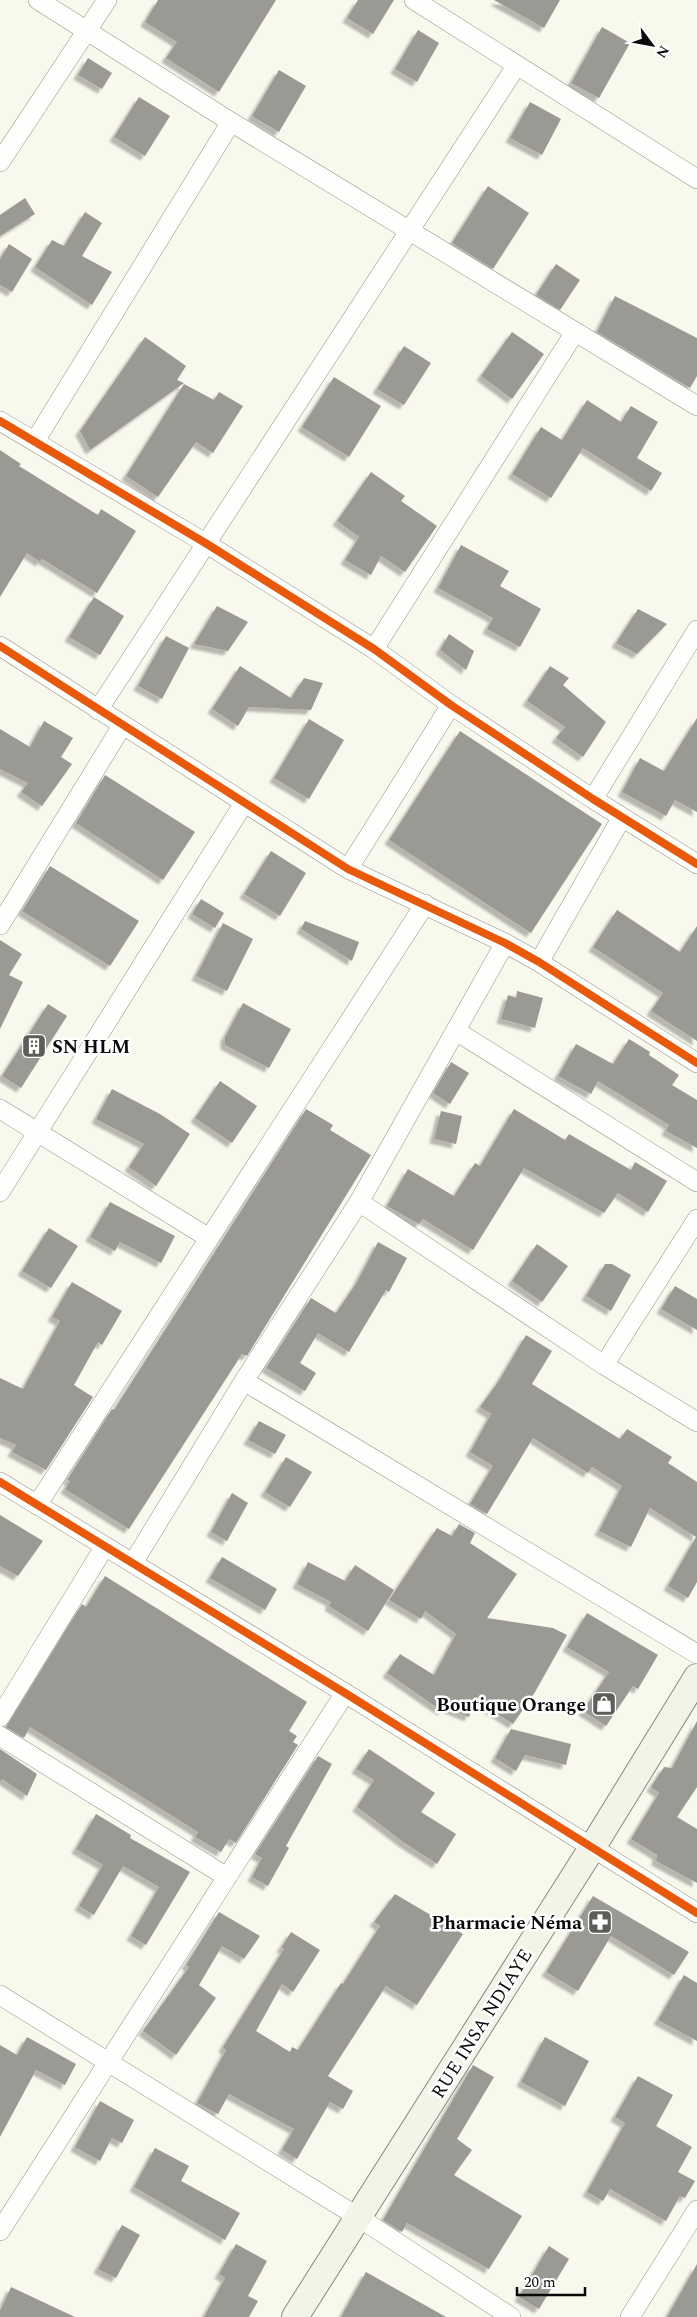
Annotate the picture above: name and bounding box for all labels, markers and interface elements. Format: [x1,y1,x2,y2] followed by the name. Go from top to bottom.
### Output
[627,20,677,70] north arrow
[651,41,675,62] text: N
[21,1033,47,1059] building icon: SN HLM
[52,1033,130,1062] place label: SN HLM
[436,1691,586,1720] place label: Boutique Orange
[591,1691,617,1717] shop icon: Boutique Orange
[431,1909,582,1938] place label: Pharmacie Néma
[587,1909,613,1935] pharmacy icon: Pharmacie Néma
[424,1943,540,2104] street label: RUE INSA NDIAYE
[517,2264,584,2296] scale bar
[524,2271,556,2294] text: 20 m

